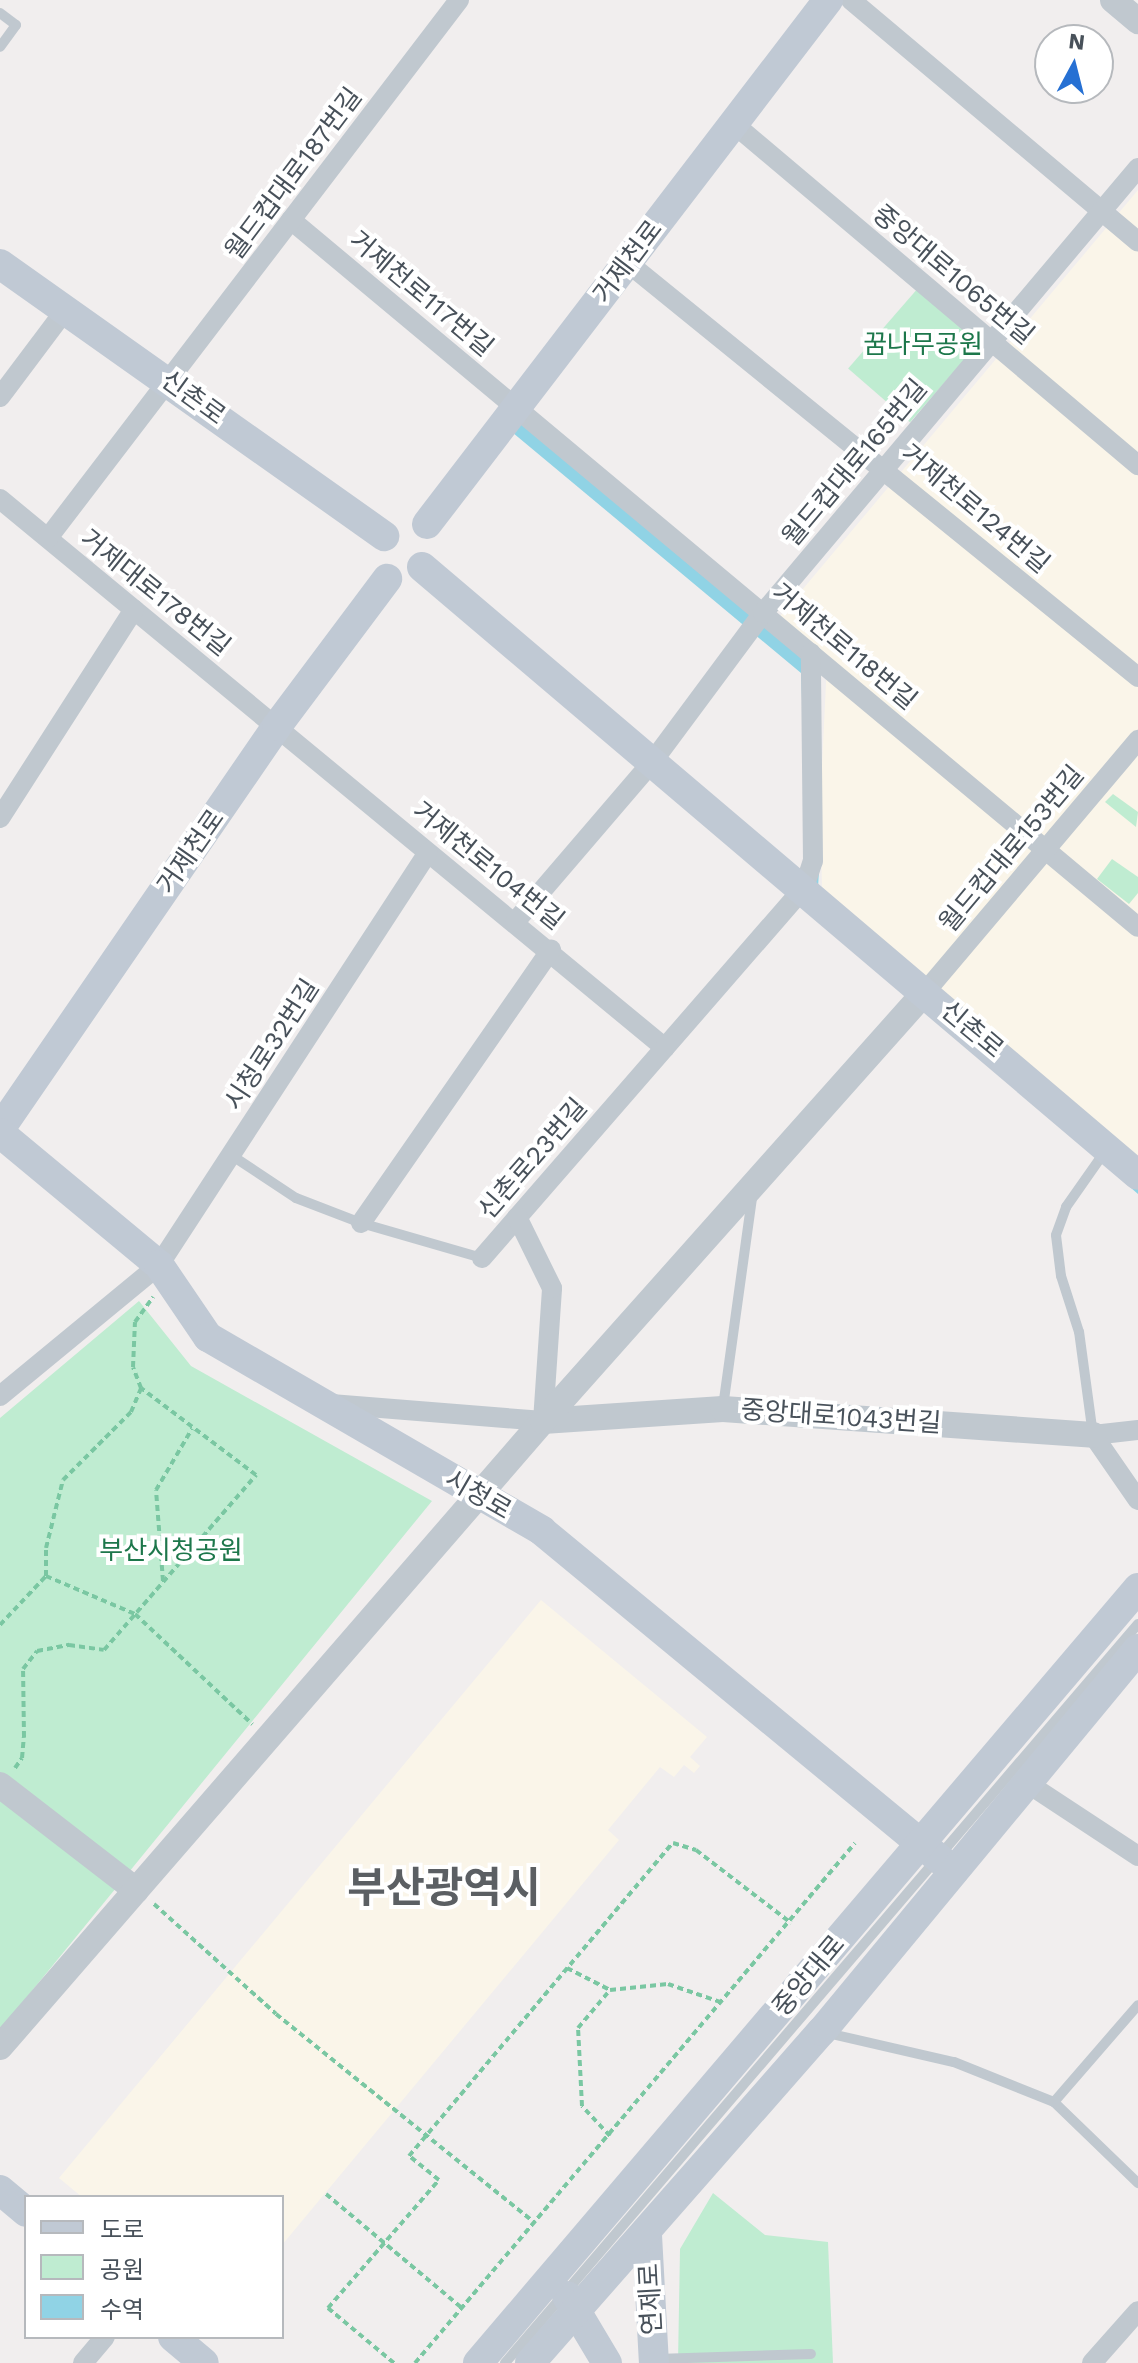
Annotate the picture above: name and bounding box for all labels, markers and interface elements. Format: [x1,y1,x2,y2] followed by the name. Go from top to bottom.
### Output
[1034,24,1114,104] north arrow
[1067,28,1086,55] text: N
[219,82,369,266] street label: 월드컵대로187번길
[866,199,1040,351] street label: 중앙대로1065번길
[587,214,669,310] street label: 거제천로
[343,225,499,363] street label: 거제천로117번길
[863,329,983,361] park label: 꿈나무공원
[155,364,231,432] street label: 신촌로
[776,373,934,553] street label: 월드컵대로165번길
[895,438,1055,580] street label: 거제천로124번길
[74,523,236,663] street label: 거제대로178번길
[765,577,923,717] street label: 거제천로118번길
[933,759,1091,939] street label: 월드컵대로153번길
[406,795,570,937] street label: 거제천로104번길
[151,804,231,900] street label: 거제천로
[218,974,326,1116] street label: 시청로32번길
[934,995,1010,1065] street label: 신촌로
[472,1092,594,1226] street label: 신촌로23번길
[740,1394,942,1440] street label: 중앙대로1043번길
[439,1464,517,1526] street label: 시청로
[99,1535,243,1567] park label: 부산시청공원
[347,1863,541,1913] district label: 부산광역시
[766,1929,852,2023] street label: 중앙대로
[24,2195,284,2339] legend
[100,2216,144,2244] text: 도로
[100,2256,144,2284] text: 공원
[634,2262,668,2336] street label: 연제로
[100,2296,144,2324] text: 수역

